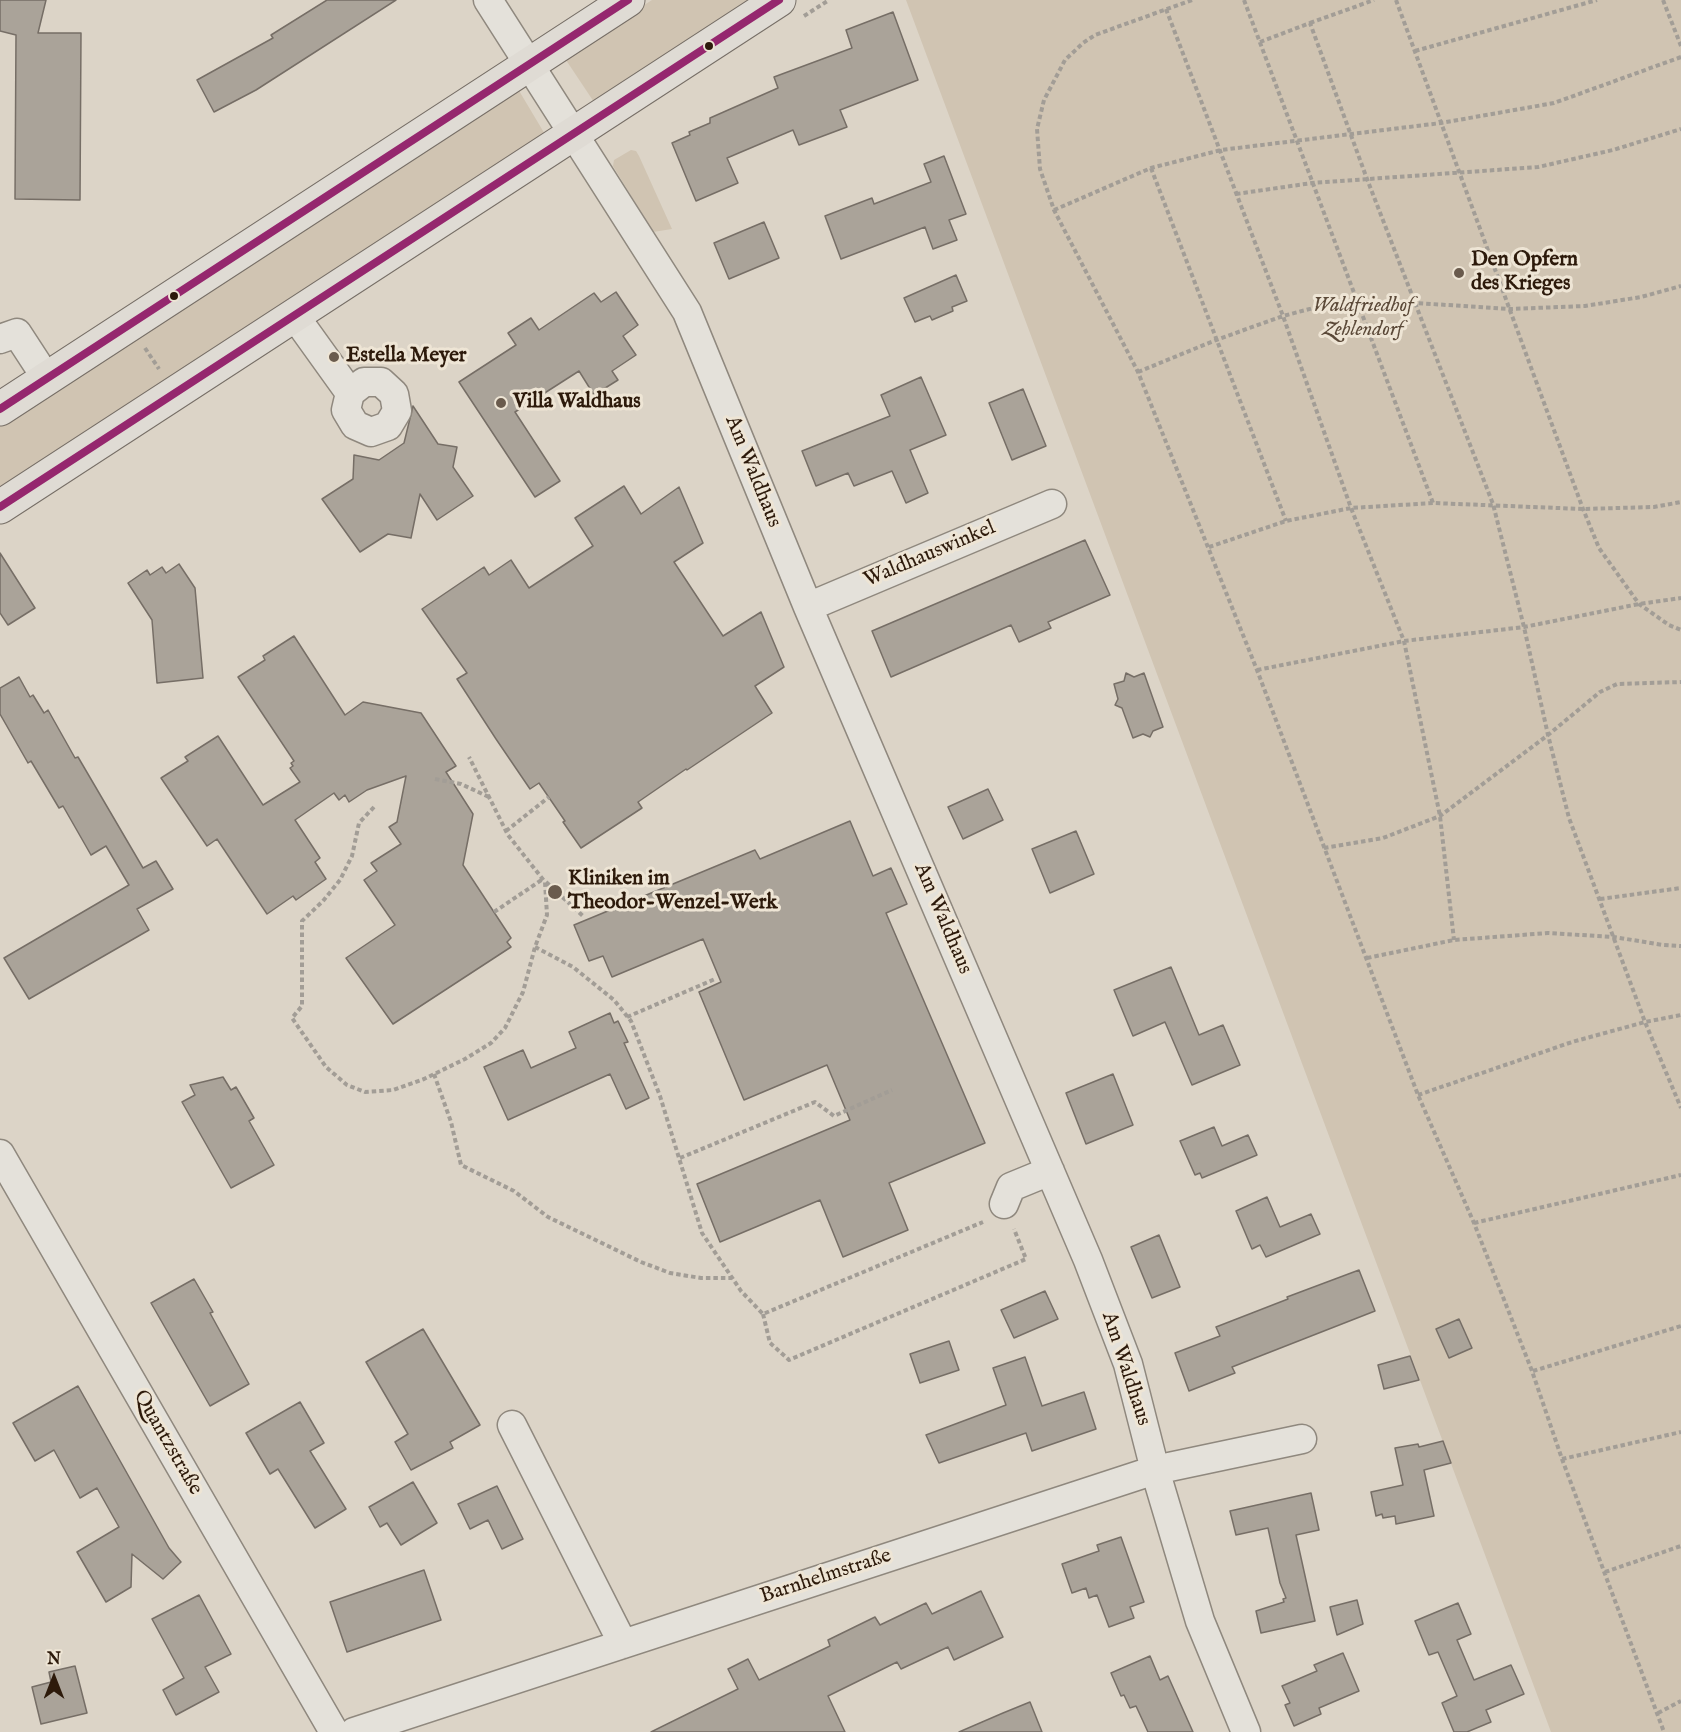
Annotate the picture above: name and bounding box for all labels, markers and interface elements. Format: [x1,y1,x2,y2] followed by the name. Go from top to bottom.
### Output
[703,40,715,52] unlabelled marker
[1471,248,1578,298] place label: Den Opfern des Krieges
[1452,266,1466,280] marker: Den Opfern des Krieges
[168,290,180,302] unlabelled marker
[1312,294,1414,344] park label: Waldfriedhof Zehlendorf
[346,344,467,370] place label: Estella Meyer
[327,350,341,364] marker: Estella Meyer
[513,390,641,416] place label: Villa Waldhaus
[494,396,508,410] marker: Villa Waldhaus
[718,412,786,532] street label: Am Waldhaus
[861,516,999,594] street label: Waldhauswinkel
[907,860,977,978] street label: Am Waldhaus
[568,867,778,917] place label: Kliniken im Theodor-Wenzel-Werk
[546,883,564,901] marker: Kliniken im Theodor-Wenzel-Werk
[1095,1309,1155,1429] street label: Am Waldhaus
[127,1386,207,1500] street label: Quantzstraße
[757,1544,895,1610] street label: Barnhelmstraße
[24,1648,84,1708] north arrow
[47,1650,61,1670] text: N

